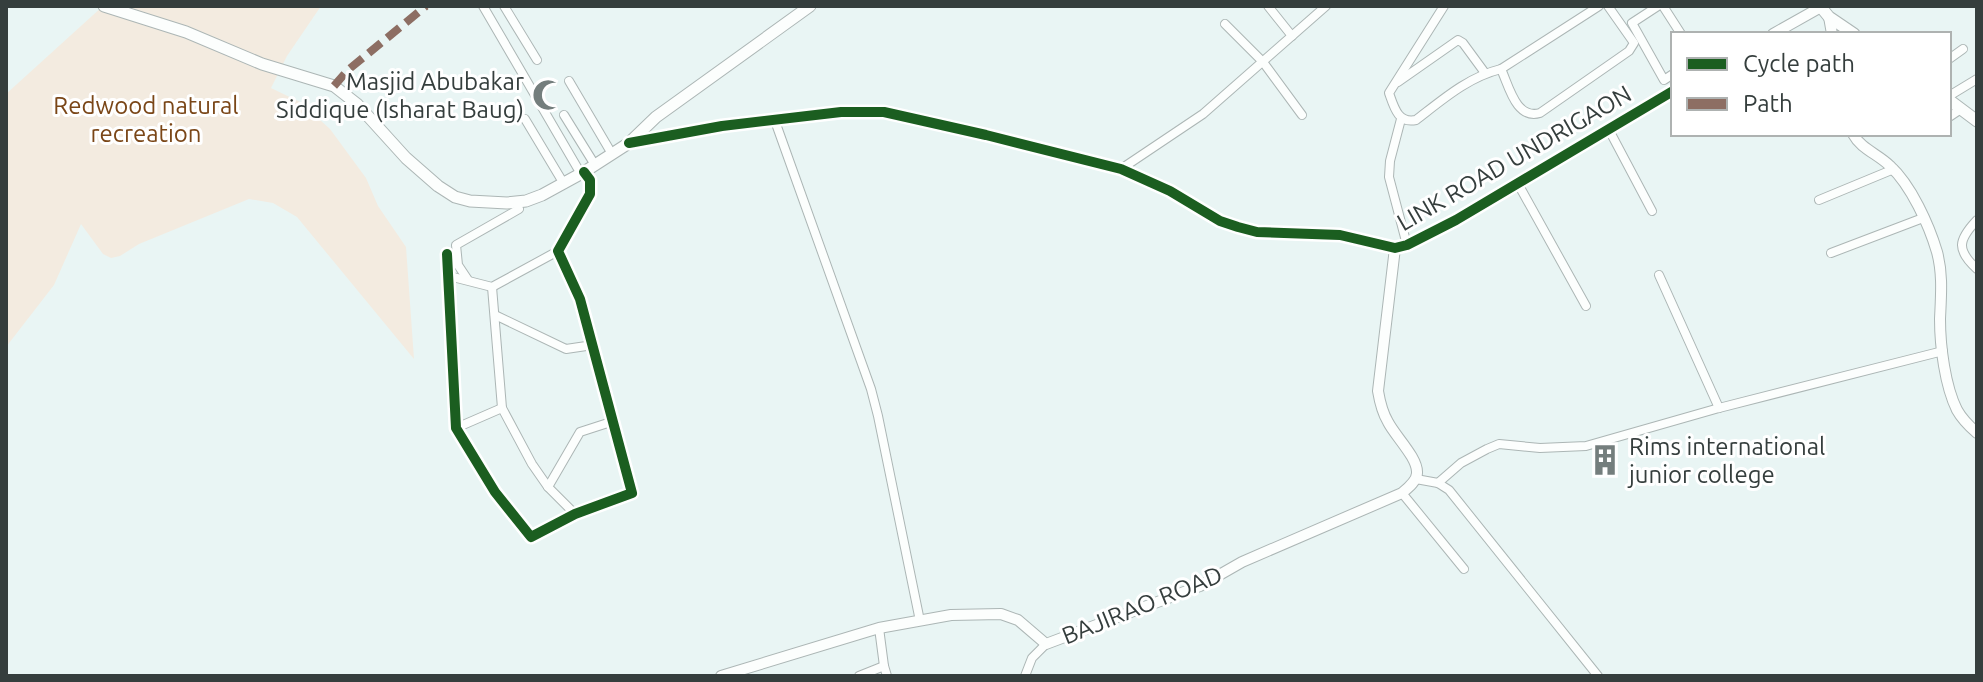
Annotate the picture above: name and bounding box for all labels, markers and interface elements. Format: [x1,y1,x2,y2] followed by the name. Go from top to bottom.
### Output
[1671,32,1951,136] legend
[1743,50,1855,77] text: Cycle path
[276,68,524,123] place label: Masjid Abubakar Siddique (Isharat Baug)
[531,78,565,112] mosque icon: Masjid Abubakar Siddique (Isharat Baug)
[1392,80,1636,236] street label: LINK ROAD UNDRIGAON
[1743,90,1793,117] text: Path
[53,92,239,147] park label: Redwood natural recreation
[1627,433,1825,488] place label: Rims international junior college
[1588,443,1622,477] building icon: Rims international junior college
[1058,561,1226,649] street label: BAJIRAO ROAD

